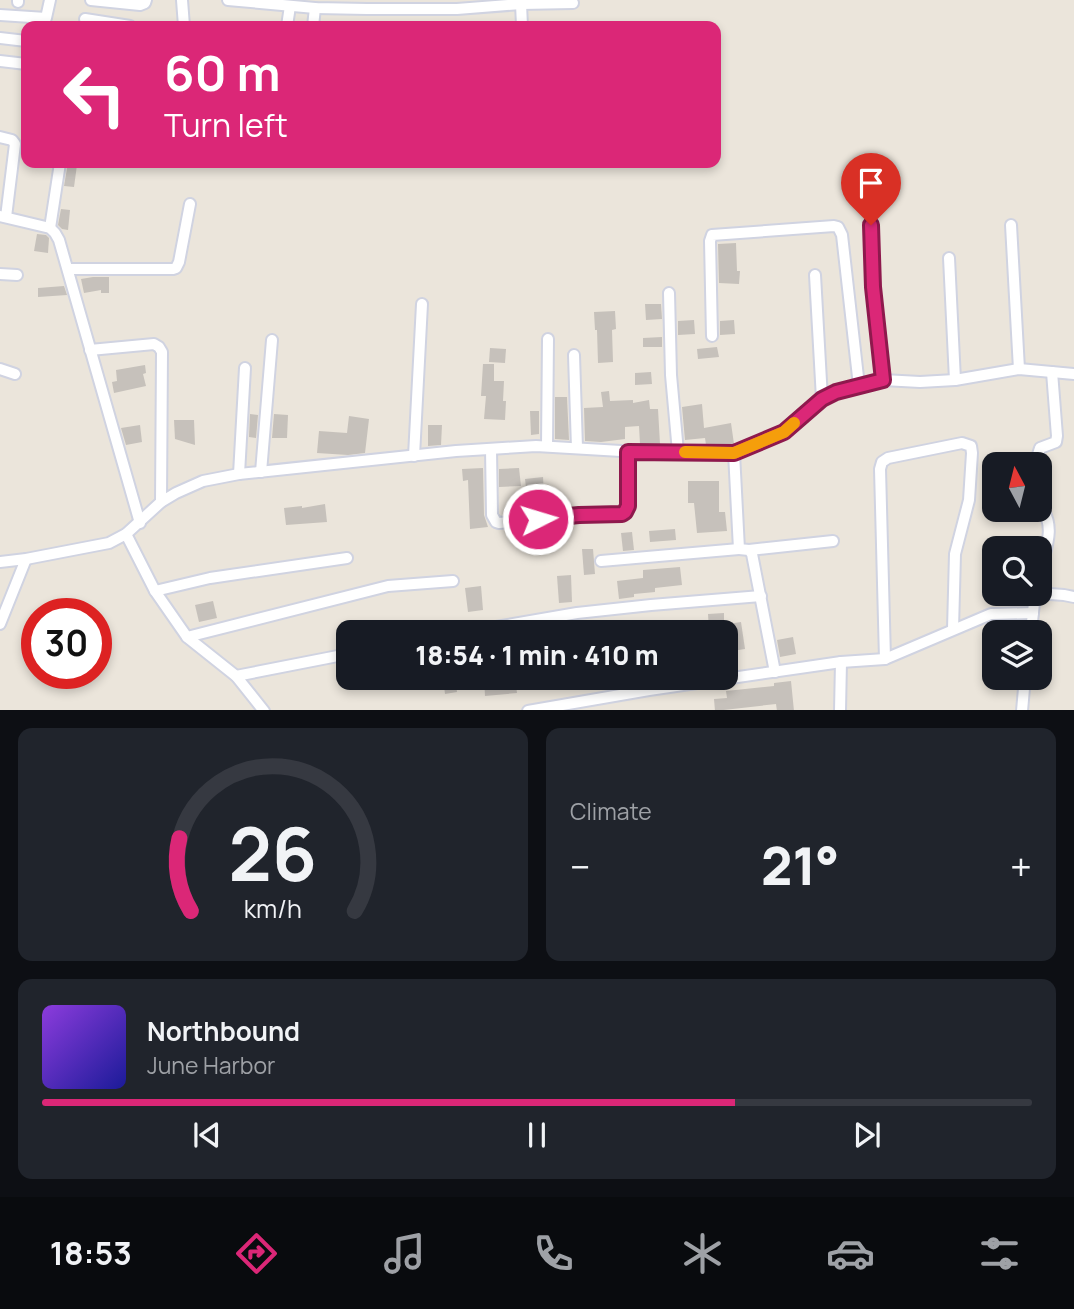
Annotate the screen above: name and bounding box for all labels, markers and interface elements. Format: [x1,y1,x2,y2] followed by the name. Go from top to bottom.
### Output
[164,39,281,106] text: 60 m
[49,49,140,140] icon: left
[164,103,288,147] text: Turn left
[841,153,901,225] pin
[852,164,890,202] icon: arrive
[982,452,1052,522] north arrow
[982,452,1052,690] map controls
[501,482,575,556] position arrow
[982,536,1052,606] button: search
[21,598,112,689] speed limit sign: 30
[982,620,1052,690] button: layers
[415,637,659,673] text: 18:54 · 1 min · 410 m
[570,795,652,827] text: Climate
[229,803,317,903] text: 26
[761,830,840,901] text: 21°
[570,840,591,892] text: −
[1010,840,1032,892] text: +
[244,890,302,925] text: km/h
[147,1013,300,1049] text: Northbound
[147,1049,275,1081] text: June Harbor
[188,1116,226,1154] icon: previous
[518,1116,556,1154] icon: pause
[848,1116,886,1154] icon: next
[232,1229,281,1278] icon: directions
[380,1229,429,1278] icon: music
[529,1229,578,1278] icon: phone
[678,1229,727,1278] icon: climate
[826,1229,875,1278] icon: car
[975,1229,1024,1278] icon: filters
[50,1231,132,1275] text: 18:53

